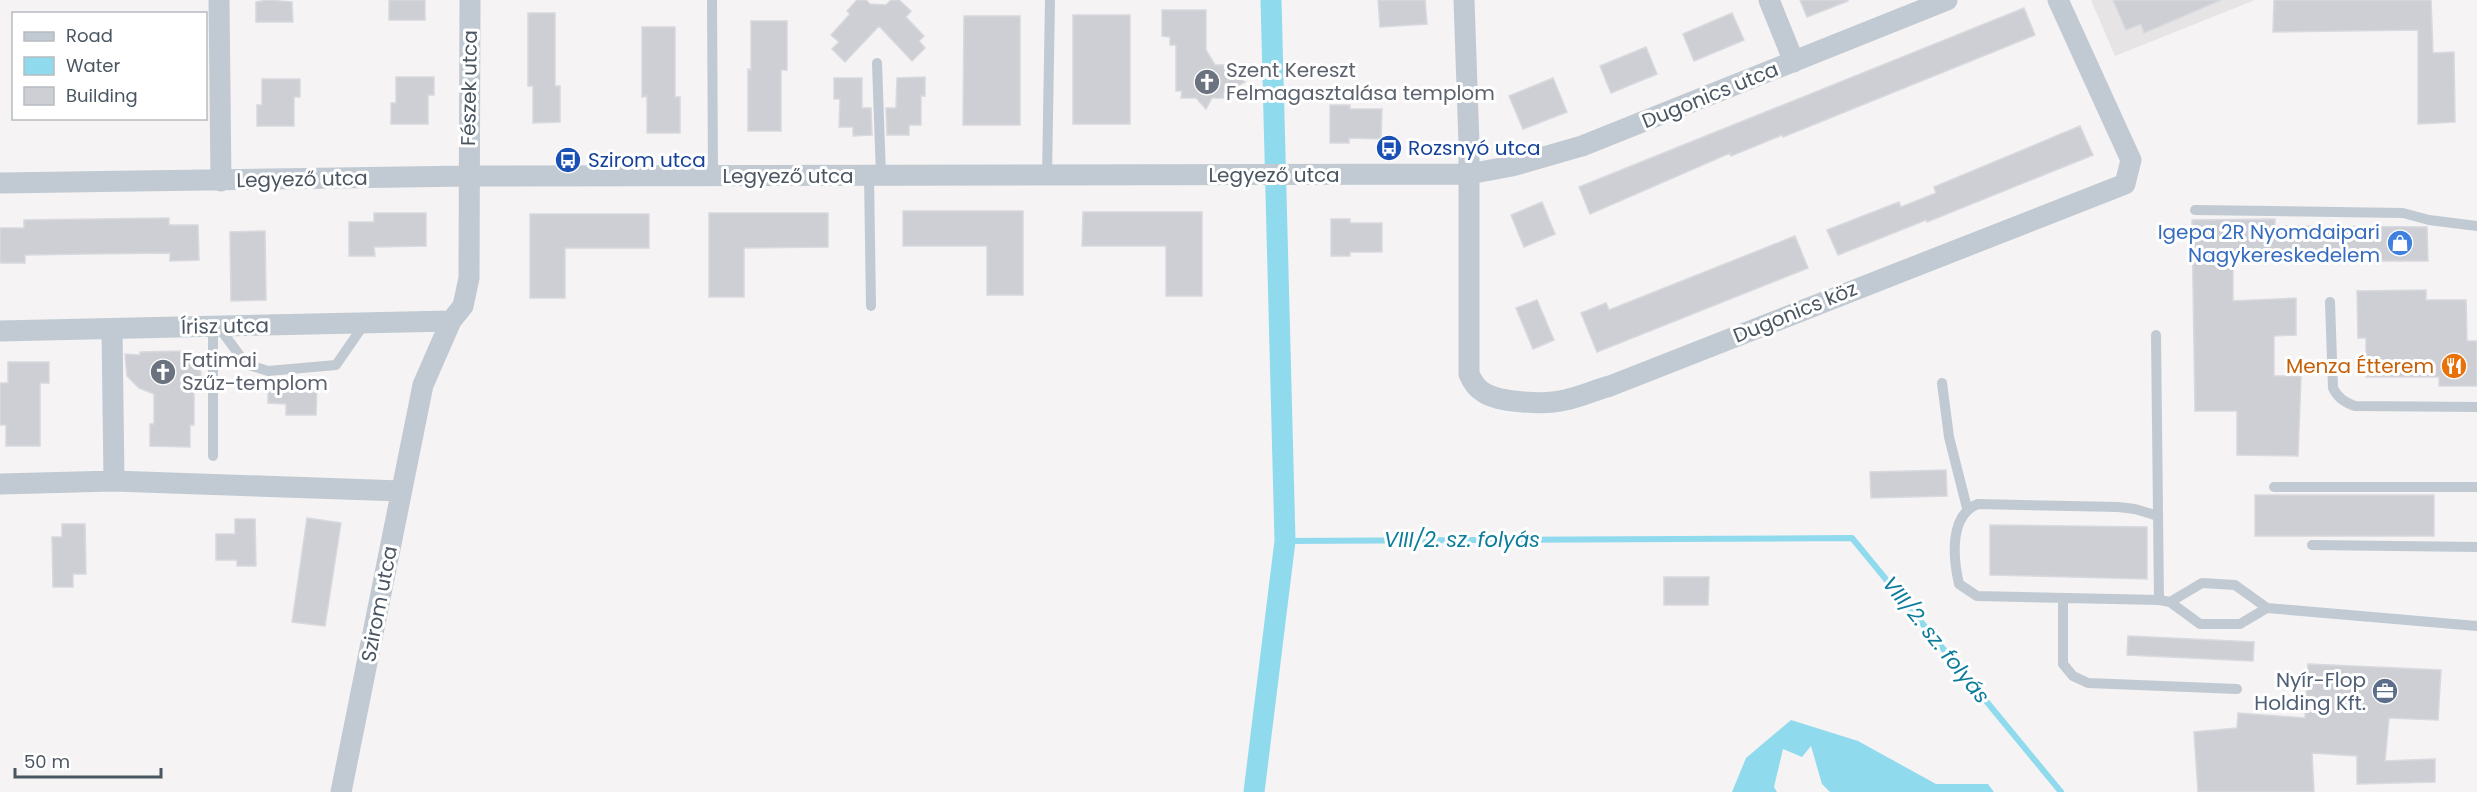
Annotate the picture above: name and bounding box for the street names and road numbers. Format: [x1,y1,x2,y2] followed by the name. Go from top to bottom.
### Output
[454,30,484,146] street label: Fészek utca
[1638,55,1782,135] street label: Dugonics utca
[1208,161,1340,189] street label: Legyező utca
[722,162,854,190] street label: Legyező utca
[236,164,368,194] street label: Legyező utca
[1729,274,1861,350] street label: Dugonics köz
[181,311,269,341] street label: Írisz utca
[354,544,404,664] street label: Szirom utca

